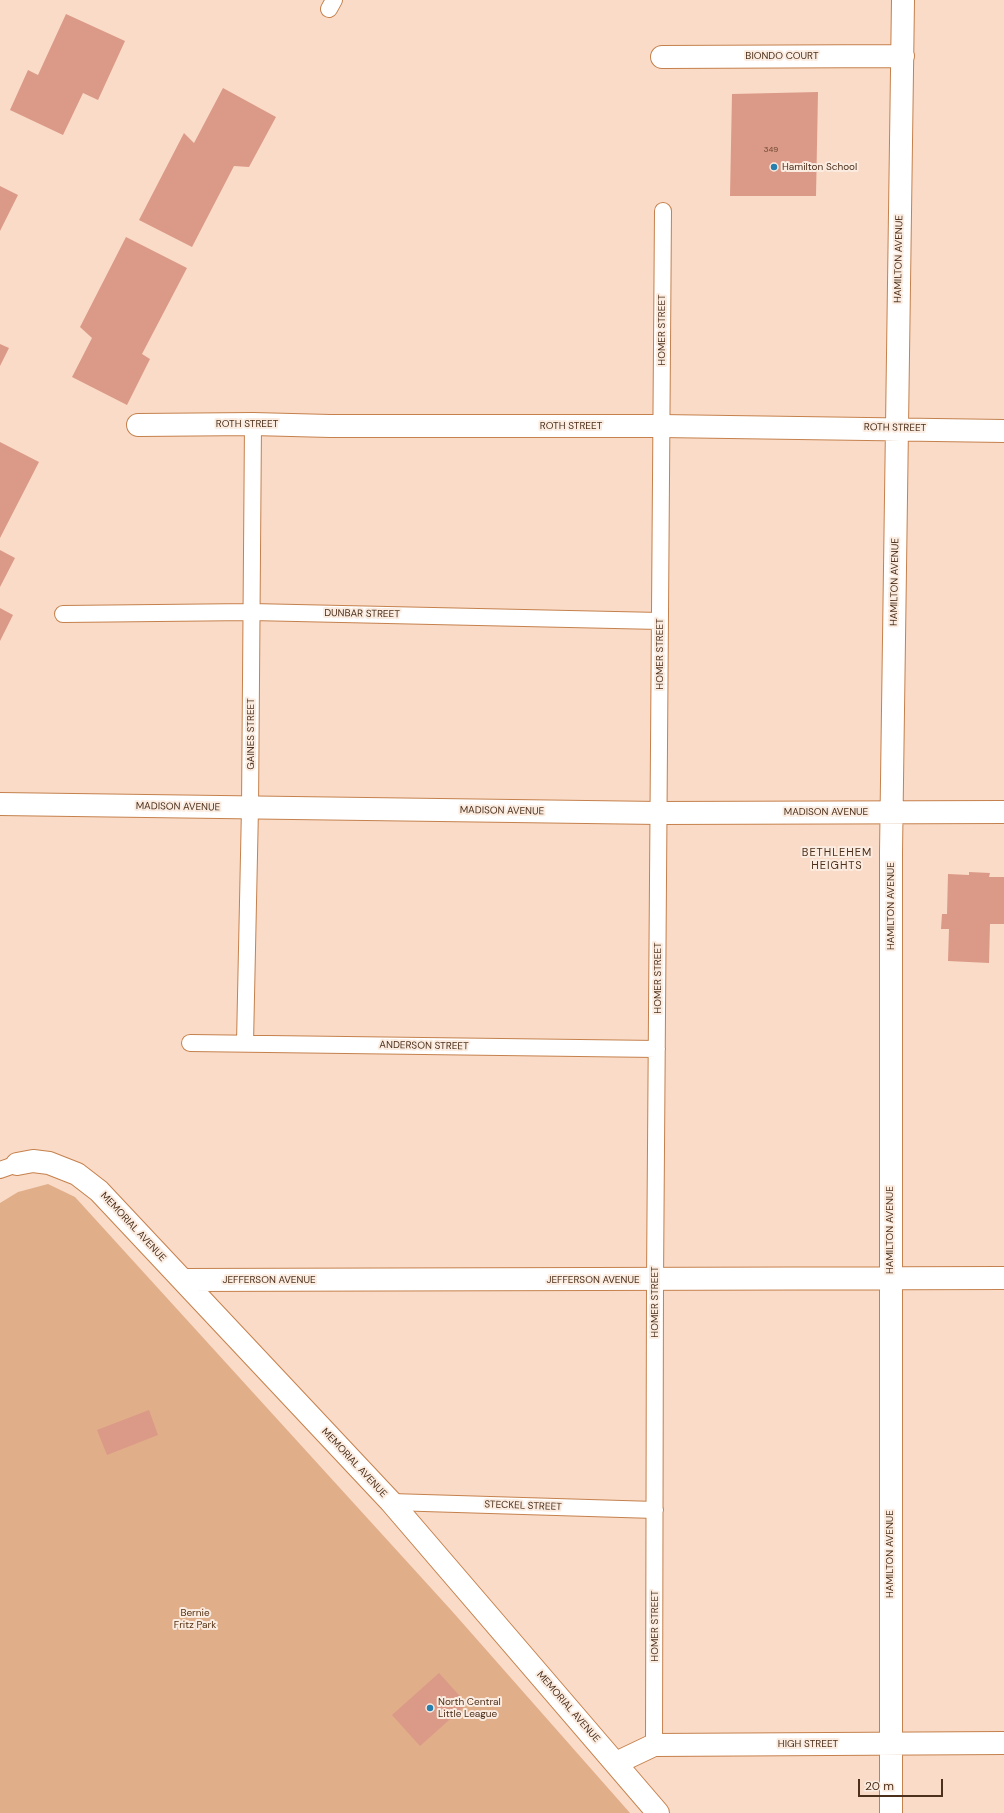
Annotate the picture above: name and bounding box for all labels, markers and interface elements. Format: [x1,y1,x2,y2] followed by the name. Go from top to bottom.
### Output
[745,50,819,62] street label: BIONDO COURT
[764,145,778,155] house number: 349
[782,161,857,173] place label: Hamilton School
[769,162,779,172] marker: Hamilton School
[892,215,906,303] street label: HAMILTON AVENUE
[656,294,668,366] street label: HOMER STREET
[216,418,278,430] street label: ROTH STREET
[540,420,602,432] street label: ROTH STREET
[864,421,926,435] street label: ROTH STREET
[888,538,902,626] street label: HAMILTON AVENUE
[324,607,400,621] street label: DUNBAR STREET
[654,618,666,690] street label: HOMER STREET
[245,698,257,770] street label: GAINES STREET
[136,800,220,814] street label: MADISON AVENUE
[460,804,544,818] street label: MADISON AVENUE
[784,806,868,818] street label: MADISON AVENUE
[802,846,872,872] district label: BETHLEHEM HEIGHTS
[885,862,897,950] street label: HAMILTON AVENUE
[652,942,664,1014] street label: HOMER STREET
[379,1039,469,1053] street label: ANDERSON STREET
[884,1186,896,1274] street label: HAMILTON AVENUE
[98,1190,168,1264] street label: MEMORIAL AVENUE
[649,1266,661,1338] street label: HOMER STREET
[222,1274,316,1286] street label: JEFFERSON AVENUE
[546,1274,640,1286] street label: JEFFERSON AVENUE
[319,1426,389,1500] street label: MEMORIAL AVENUE
[484,1499,562,1513] street label: STECKEL STREET
[884,1510,896,1598] street label: HAMILTON AVENUE
[649,1590,661,1662] street label: HOMER STREET
[174,1607,216,1630] park label: Bernie Fritz Park
[534,1669,602,1745] street label: MEMORIAL AVENUE
[438,1696,501,1720] place label: North Central Little League
[425,1703,435,1713] marker: North Central Little League
[778,1738,838,1750] street label: HIGH STREET
[860,1771,945,1797] scale bar
[865,1778,894,1794] text: 20 m

